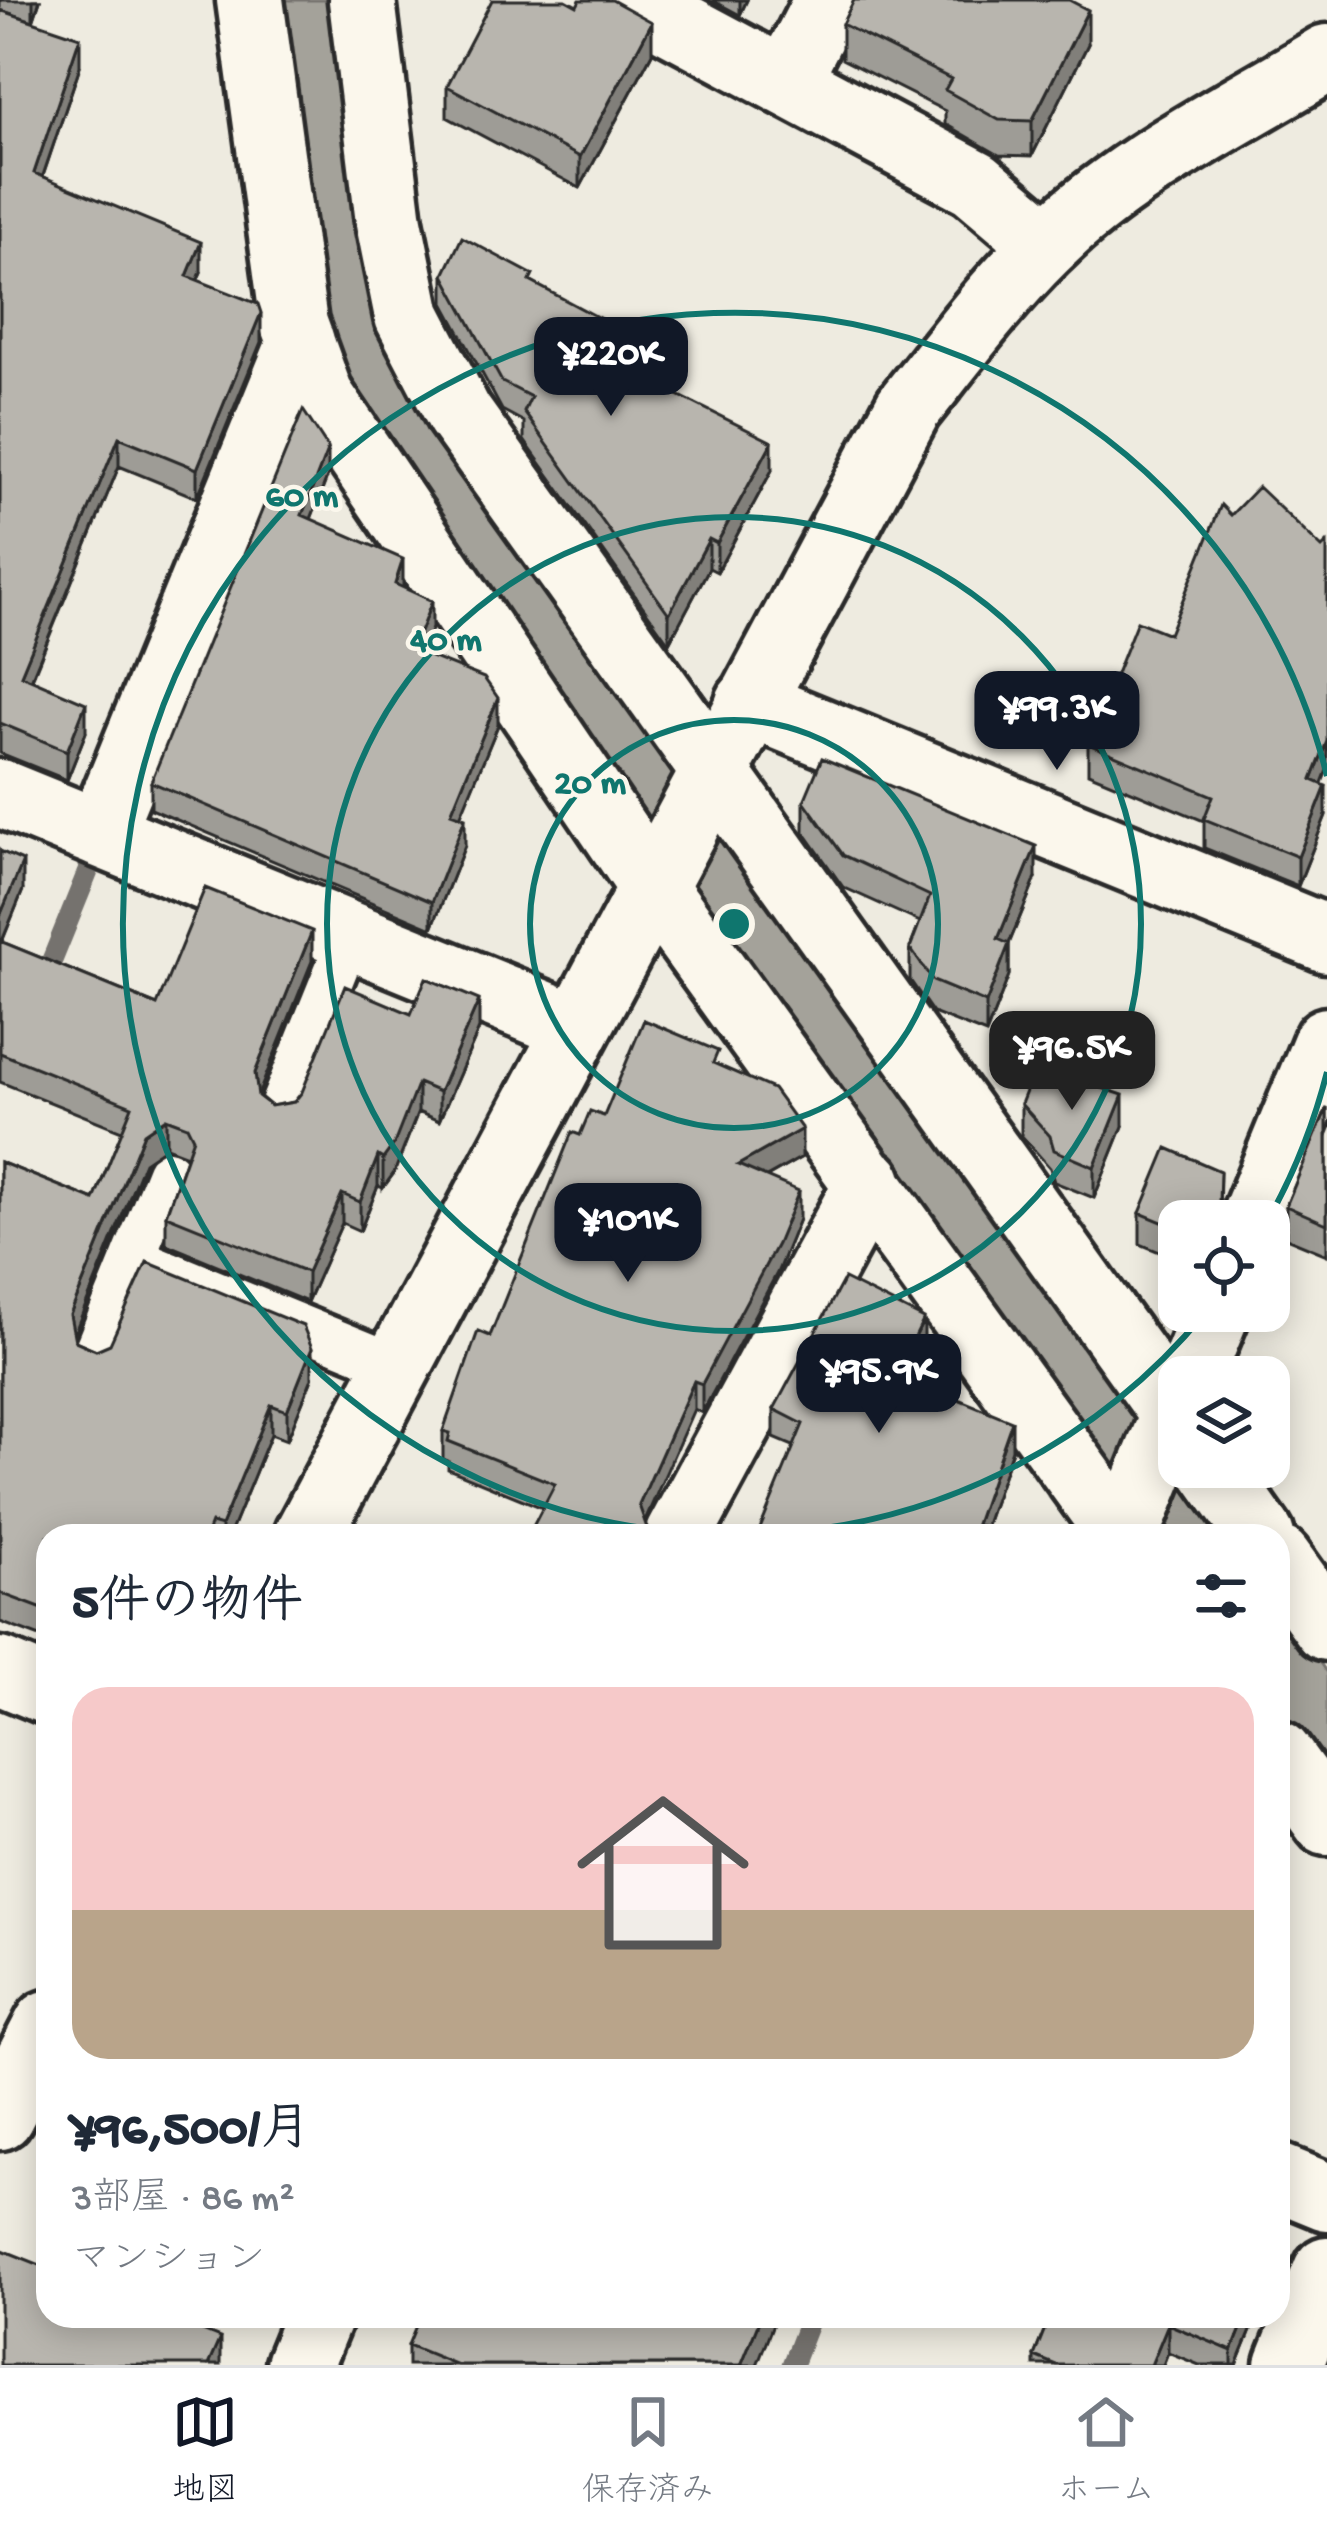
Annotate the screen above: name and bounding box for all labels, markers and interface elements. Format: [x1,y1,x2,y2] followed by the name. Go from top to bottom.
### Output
[527,317,695,419] pin: ¥220K
[561,333,661,379] text: ¥220K
[266,477,339,520] text: 60 m
[409,621,482,664] text: 40 m
[959,671,1155,773] pin: ¥99.3K
[1001,687,1113,733] text: ¥99.3K
[554,764,627,807] text: 20 m
[713,903,755,945] centre of rings
[974,1011,1170,1113] pin: ¥96.5K
[1016,1027,1128,1073] text: ¥96.5K
[544,1183,712,1285] pin: ¥101K
[581,1199,675,1245] text: ¥101K
[1158,1200,1290,1488] map controls
[1158,1200,1290,1332] button: locate
[781,1334,977,1436] pin: ¥95.9K
[823,1350,935,1396] text: ¥95.9K
[1158,1356,1290,1488] button: layers
[1188,1563,1254,1629] icon: filters
[72,1576,303,1636] text: 5件の物件
[555,1765,771,1981] icon: home
[72,2103,311,2163] text: ¥96,500/月
[72,2178,294,2224] text: 3部屋 · 86 m²
[72,2239,265,2285] text: マンション
[172,2389,238,2512] tab: 地図
[582,2389,714,2512] tab: 保存済み
[1057,2389,1155,2512] tab: ホーム

